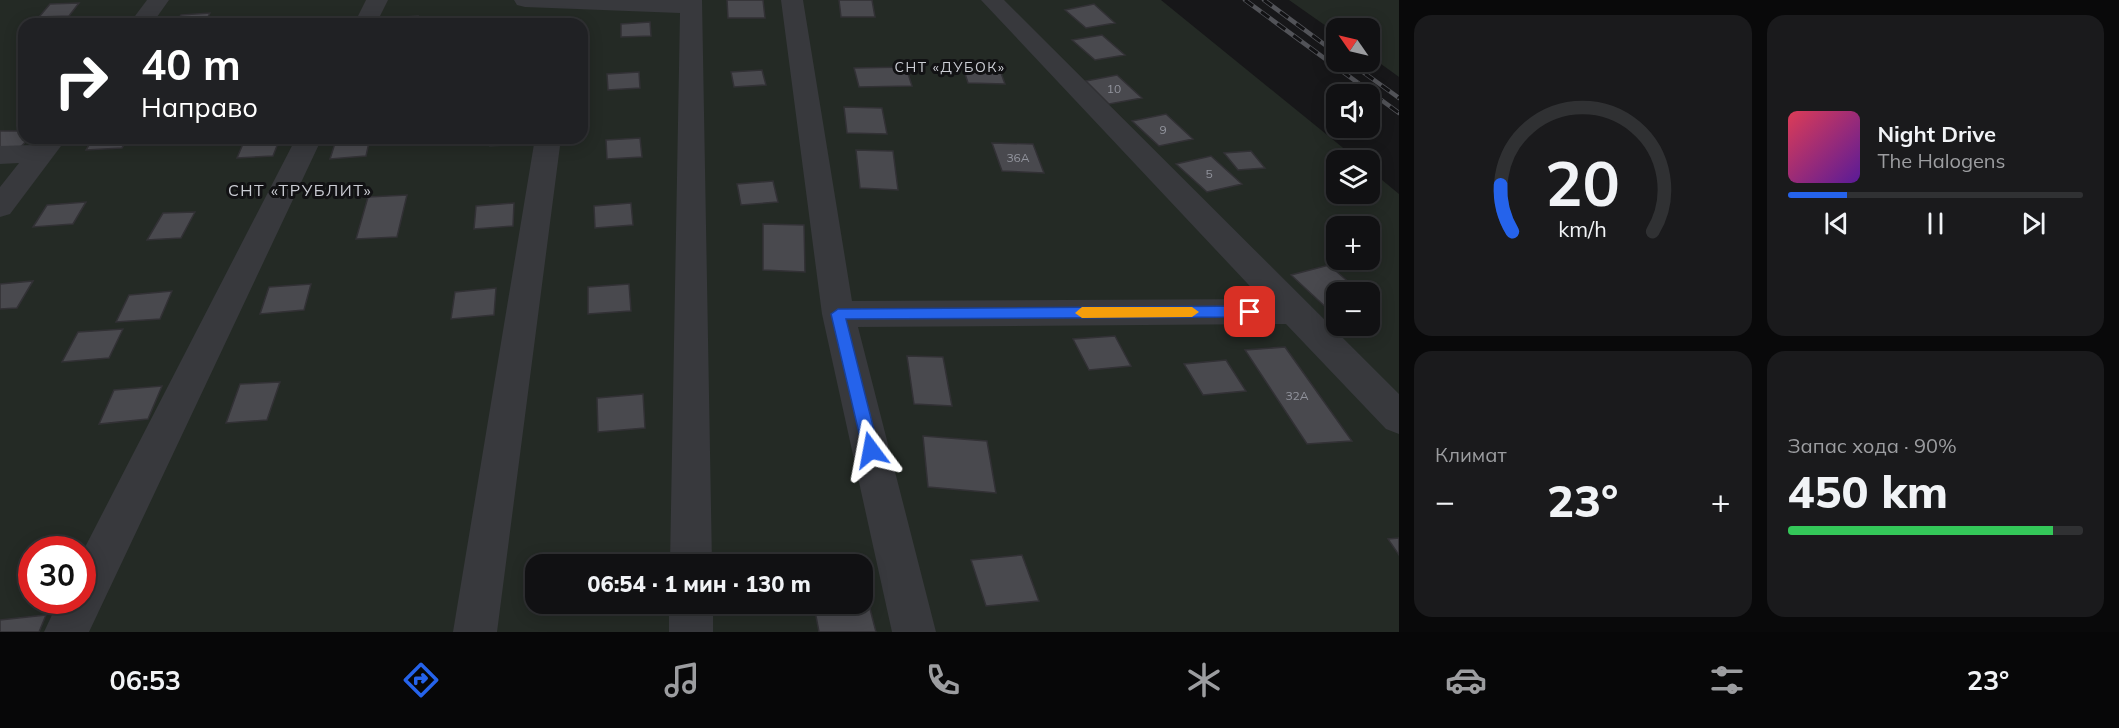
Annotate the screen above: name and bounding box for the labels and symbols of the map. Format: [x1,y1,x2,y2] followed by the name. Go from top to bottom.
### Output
[1326,18,1380,72] north arrow
[894,58,1006,76] district label: СНТ «ДУБОК»
[1107,81,1121,96] house number: 10
[1159,122,1167,137] house number: 9
[1006,150,1030,165] house number: 36А
[1205,166,1213,181] house number: 5
[228,180,372,200] district label: СНТ «ТРУБЛИТ»
[1224,286,1275,337] pin
[1285,388,1309,403] house number: 32А
[839,418,903,482] position arrow
[18,536,96,614] speed limit sign: 30

